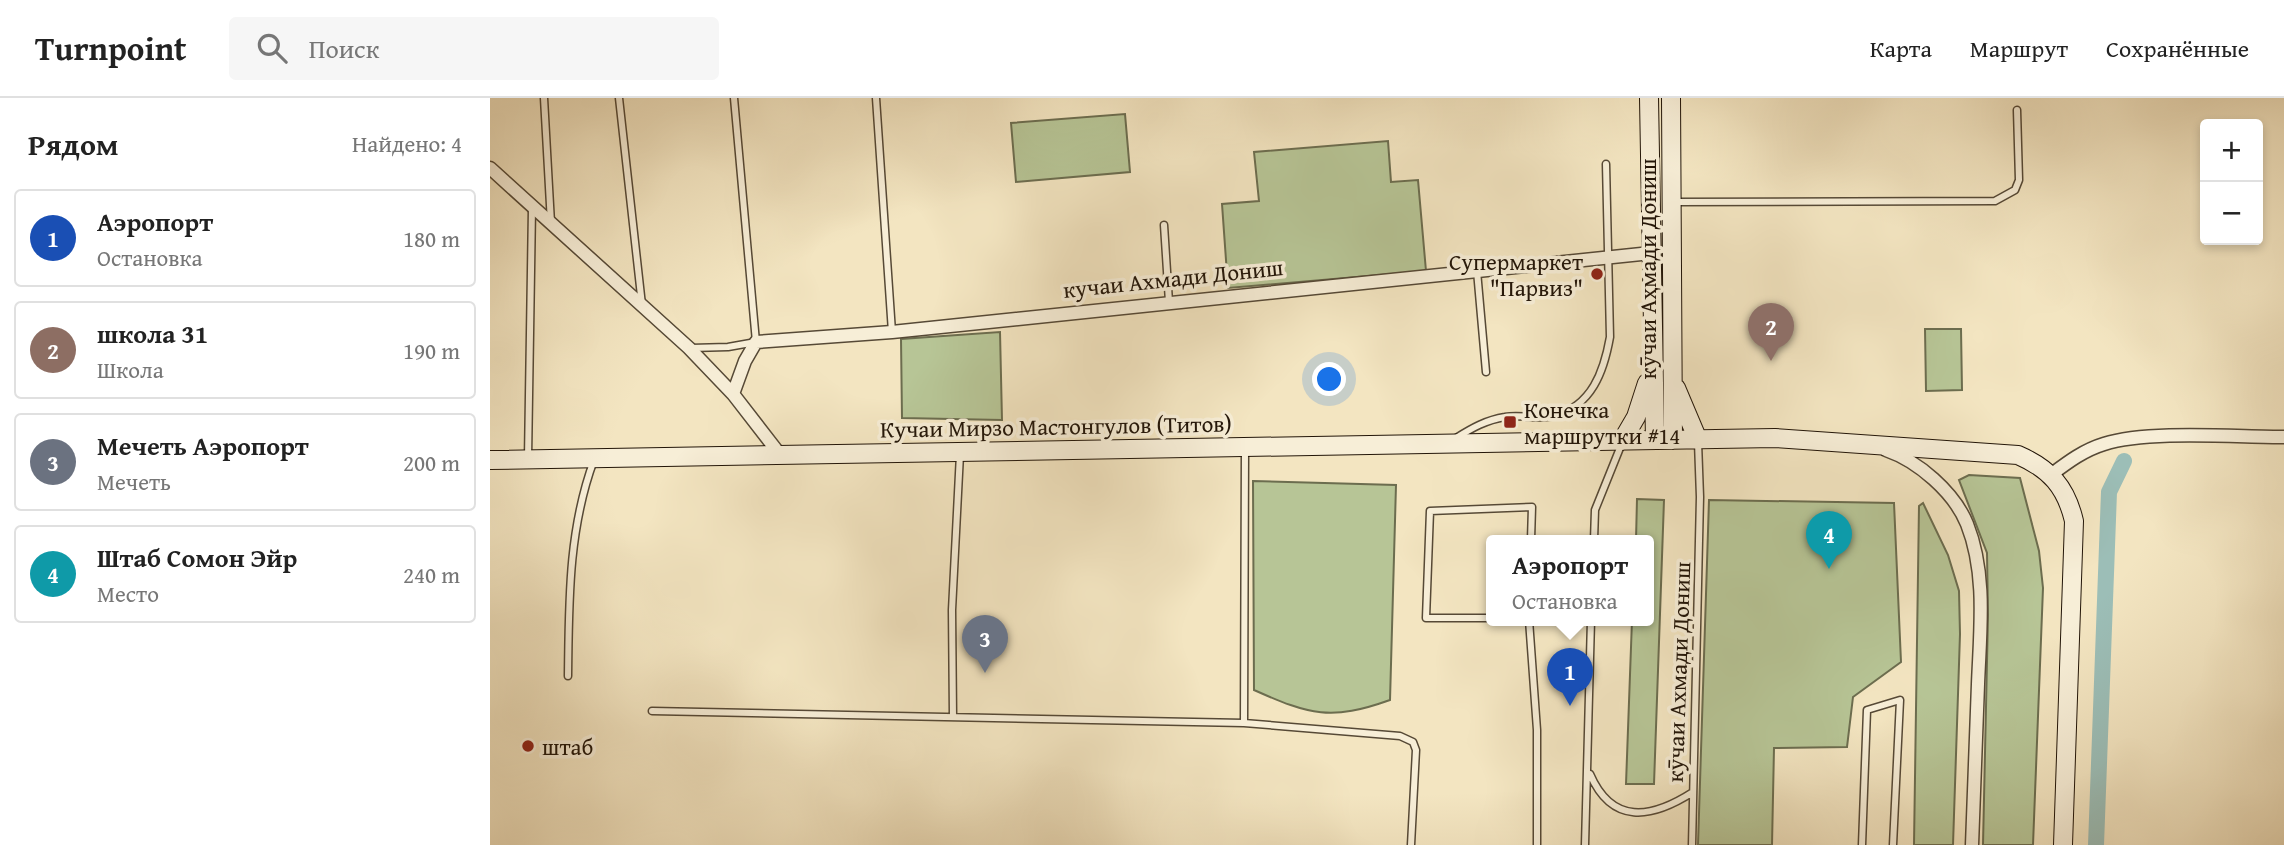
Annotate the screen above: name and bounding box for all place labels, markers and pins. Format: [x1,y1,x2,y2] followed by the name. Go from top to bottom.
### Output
[1449,245,1583,304] place label: Супермаркет "Парвиз"
[1589,266,1605,282] marker: Супермаркет "Парвиз"
[1748,303,1794,361] pin: 2
[1524,393,1680,452] place label: Конечка маршрутки #14
[1502,414,1518,430] marker: Конечка маршрутки #14
[1806,511,1852,569] pin: 4
[962,615,1008,673] pin: 3
[1547,648,1593,706] pin: 1
[542,730,593,763] place label: штаб
[520,738,536,754] marker: штаб

